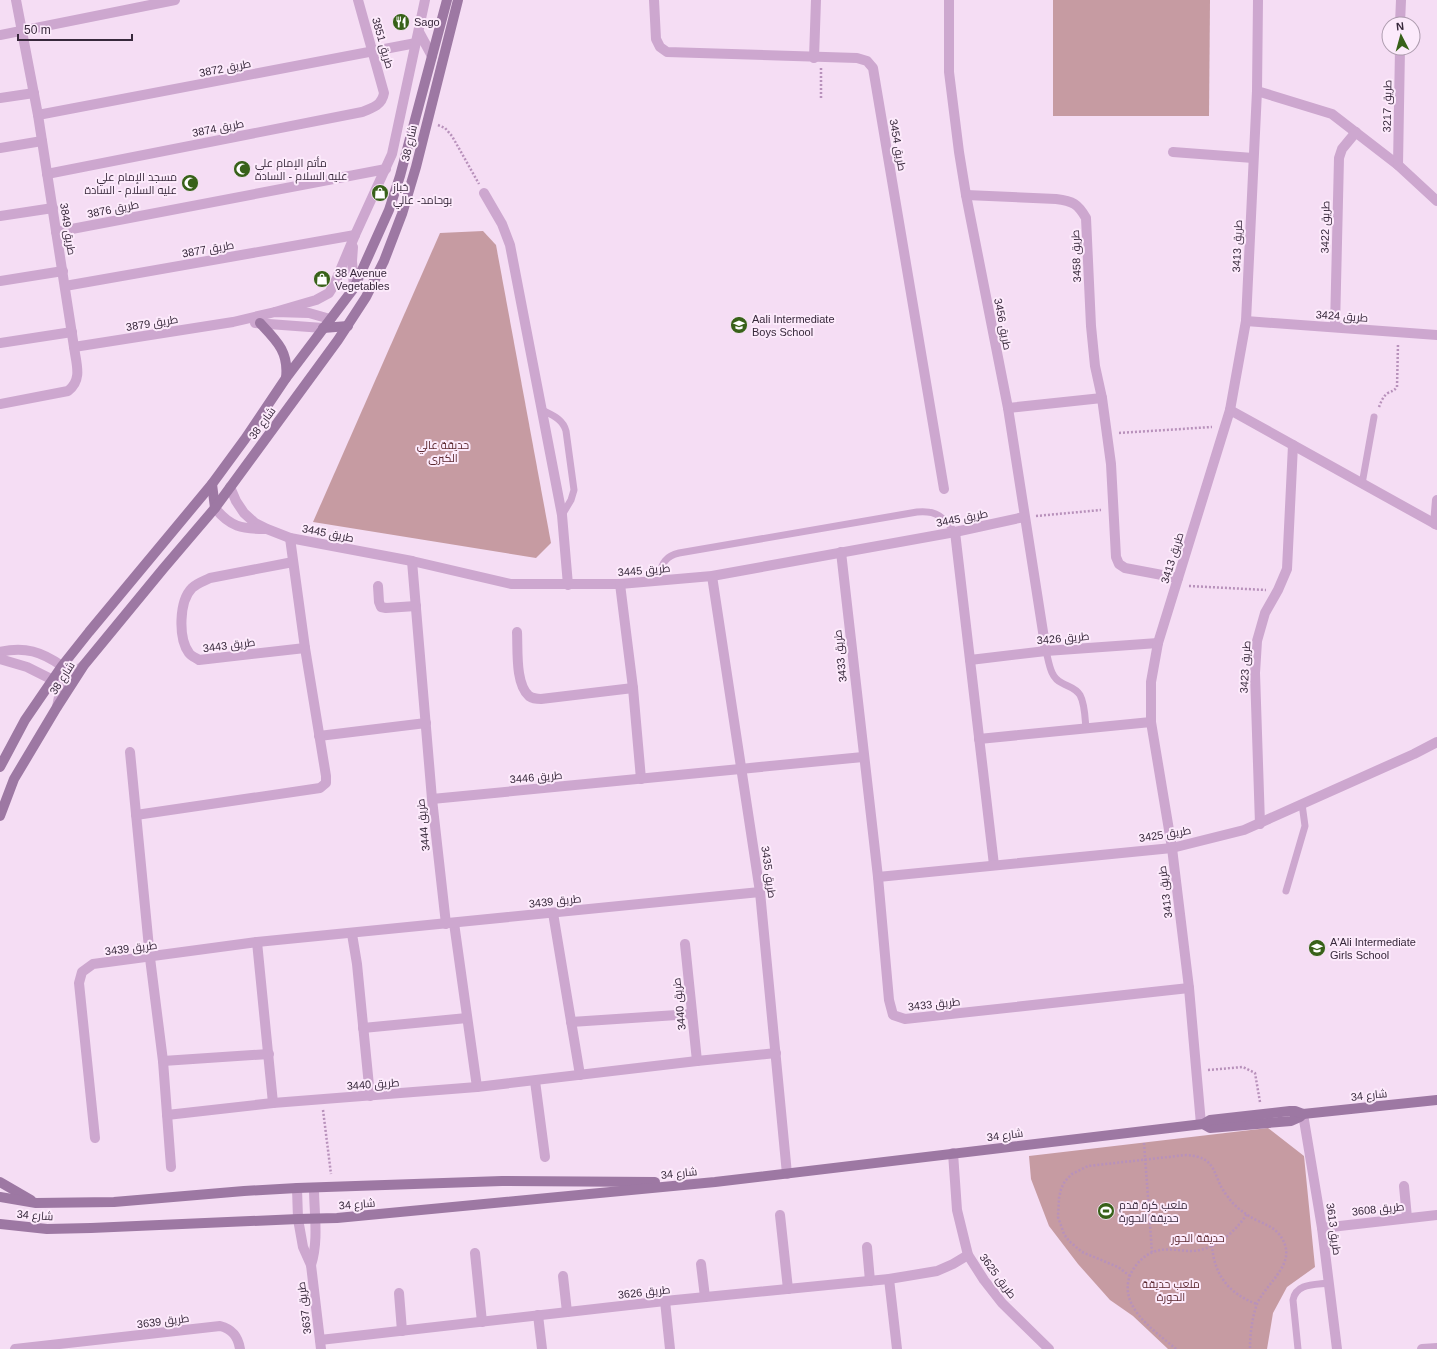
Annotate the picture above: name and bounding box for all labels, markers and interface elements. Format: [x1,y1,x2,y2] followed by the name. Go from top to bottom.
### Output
[391,12,411,32] restaurant icon: Sago
[18,16,132,42] scale bar
[369,16,396,70] street label: طريق 3851
[414,16,440,28] place label: Sago
[1381,16,1421,56] north arrow
[1395,20,1405,32] text: N
[24,23,51,37] text: 50 m
[198,57,252,80] street label: طريق 3872
[1381,80,1394,132] street label: طريق 3217
[191,117,245,140] street label: طريق 3874
[887,118,908,172] street label: طريق 3454
[399,124,421,163] street label: شارع 38
[255,156,347,184] place label: مأتم الإمام علي عليه السلام - السادة
[232,159,252,179] mosque icon: مأتم الإمام علي عليه السلام - السادة
[85,171,177,198] place label: مسجد الإمام علي عليه السلام - السادة
[180,173,200,193] mosque icon: مسجد الإمام علي عليه السلام - السادة
[392,181,452,209] place label: خباز بوحامد- عالي
[370,183,390,203] shop icon: خباز بوحامد- عالي
[86,198,140,221] street label: طريق 3876
[1319,201,1332,253] street label: طريق 3422
[57,202,78,256] street label: طريق 3849
[1230,219,1245,273] street label: طريق 3413
[1069,229,1084,283] street label: طريق 3458
[181,239,235,260] street label: طريق 3877
[335,267,390,292] place label: 38 Avenue Vegetables
[312,269,332,289] shop icon: 38 Avenue Vegetables
[991,297,1014,351] street label: طريق 3456
[1315,308,1369,325] street label: طريق 3424
[125,313,179,334] street label: طريق 3879
[752,313,835,338] place label: Aali Intermediate Boys School
[729,315,749,335] school or university icon: Aali Intermediate Boys School
[246,405,279,443] street label: شارع 38
[417,439,469,465] park label: حديقة عالي الكبرى
[935,507,989,530] street label: طريق 3445
[301,522,355,545] street label: طريق 3445
[1159,531,1186,585] street label: طريق 3413
[617,562,671,579] street label: طريق 3445
[831,629,850,683] street label: طريق 3433
[1036,630,1090,647] street label: طريق 3426
[202,636,256,655] street label: طريق 3443
[1238,640,1253,694] street label: طريق 3423
[47,659,79,698] street label: شارع 38
[509,769,563,786] street label: طريق 3446
[414,798,433,852] street label: طريق 3444
[1138,824,1192,845] street label: طريق 3425
[758,845,779,899] street label: طريق 3435
[1156,865,1175,919] street label: طريق 3413
[528,892,582,911] street label: طريق 3439
[1330,936,1416,961] place label: A'Ali Intermediate Girls School
[1307,938,1327,958] school or university icon: A'Ali Intermediate Girls School
[104,939,158,958] street label: طريق 3439
[670,977,689,1031] street label: طريق 3440
[907,995,961,1014] street label: طريق 3433
[346,1076,400,1093] street label: طريق 3440
[1350,1087,1388,1105] street label: شارع 34
[986,1127,1024,1145] street label: شارع 34
[660,1165,698,1183] street label: شارع 34
[338,1196,376,1214] street label: شارع 34
[1119,1199,1188,1225] place label: ملعب كرة قدم حديقة الحورة
[1351,1200,1405,1219] street label: طريق 3608
[1096,1201,1116,1221] sports icon: ملعب كرة قدم حديقة الحورة
[1323,1202,1344,1256] street label: طريق 3613
[16,1208,54,1224] street label: شارع 34
[1170,1232,1225,1245] park label: حديقة الحور
[977,1251,1019,1301] street label: طريق 3625
[1142,1278,1200,1304] park label: ملعب حديقة الحورة
[295,1281,314,1335] street label: طريق 3637
[617,1283,671,1302] street label: طريق 3626
[136,1312,190,1331] street label: طريق 3639

